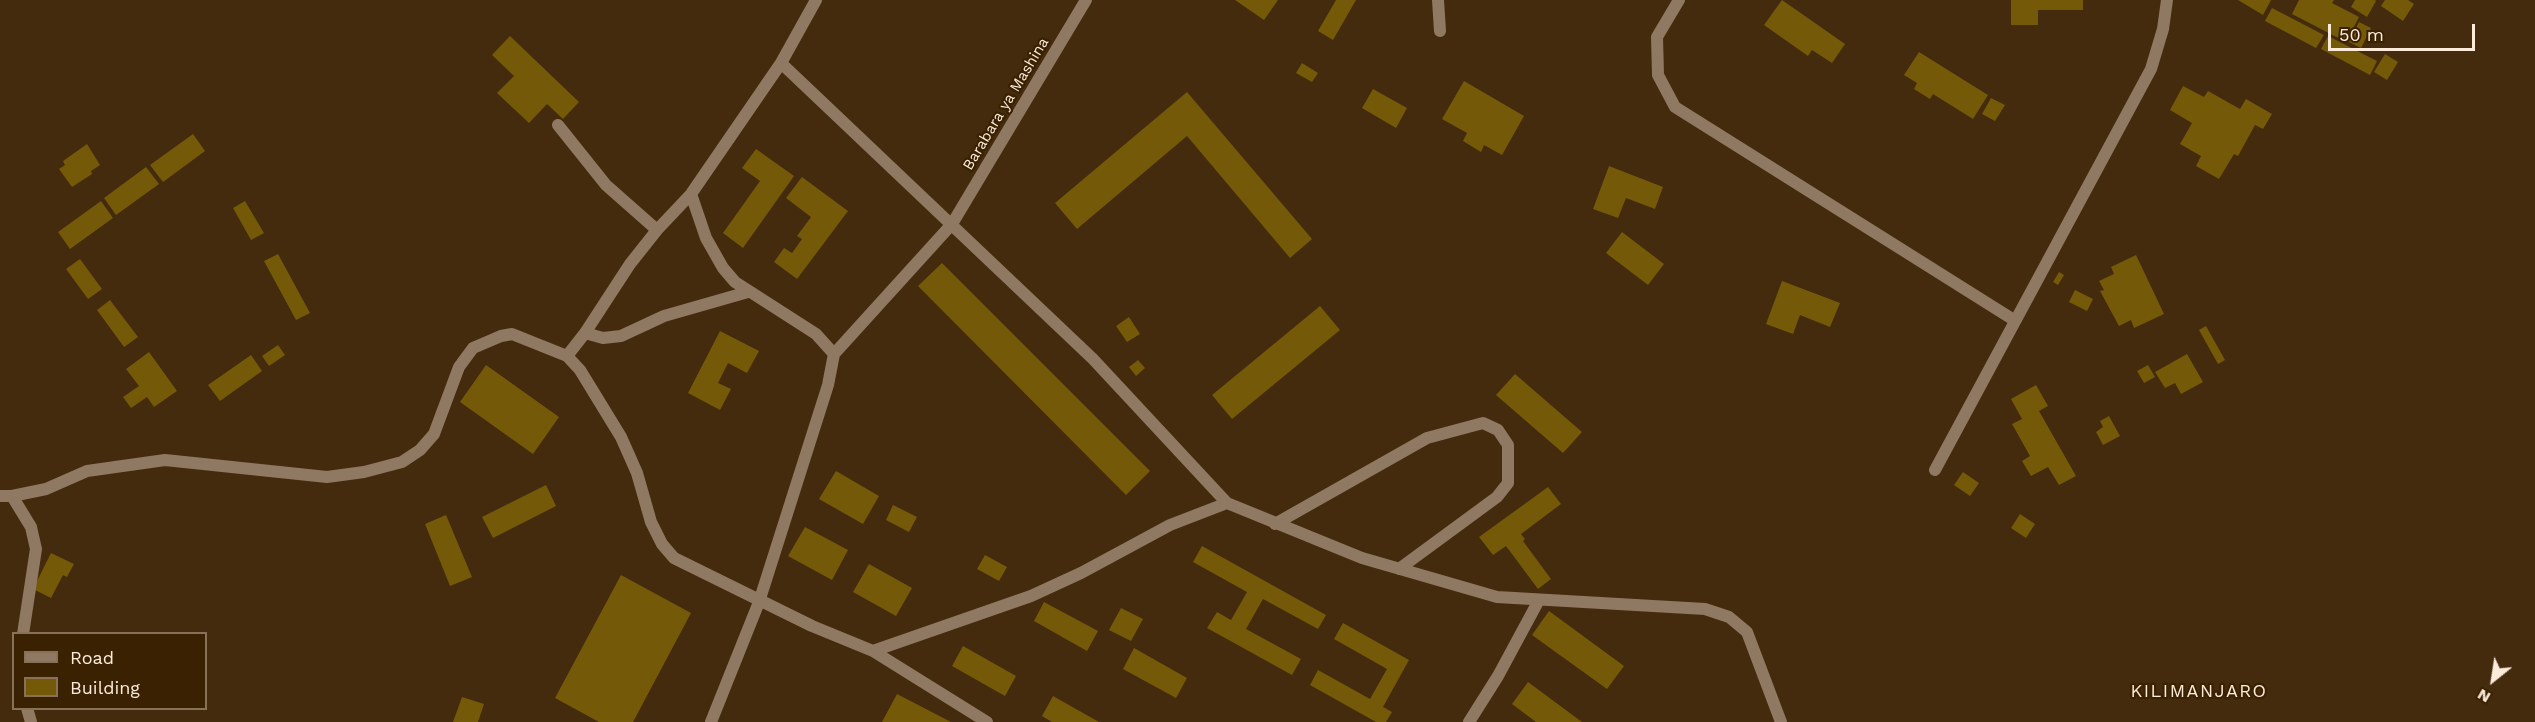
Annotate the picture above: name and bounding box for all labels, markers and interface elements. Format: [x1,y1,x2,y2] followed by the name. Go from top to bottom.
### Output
[2331,12,2478,50] scale bar
[2339,24,2384,45] text: 50 m
[959,34,1053,174] street label: Barabara ya Mashina
[12,632,207,710] legend
[70,647,114,668] text: Road
[2463,650,2523,710] north arrow
[70,677,140,698] text: Building
[2130,681,2268,703] district label: KILIMANJARO
[2474,685,2494,707] text: N

